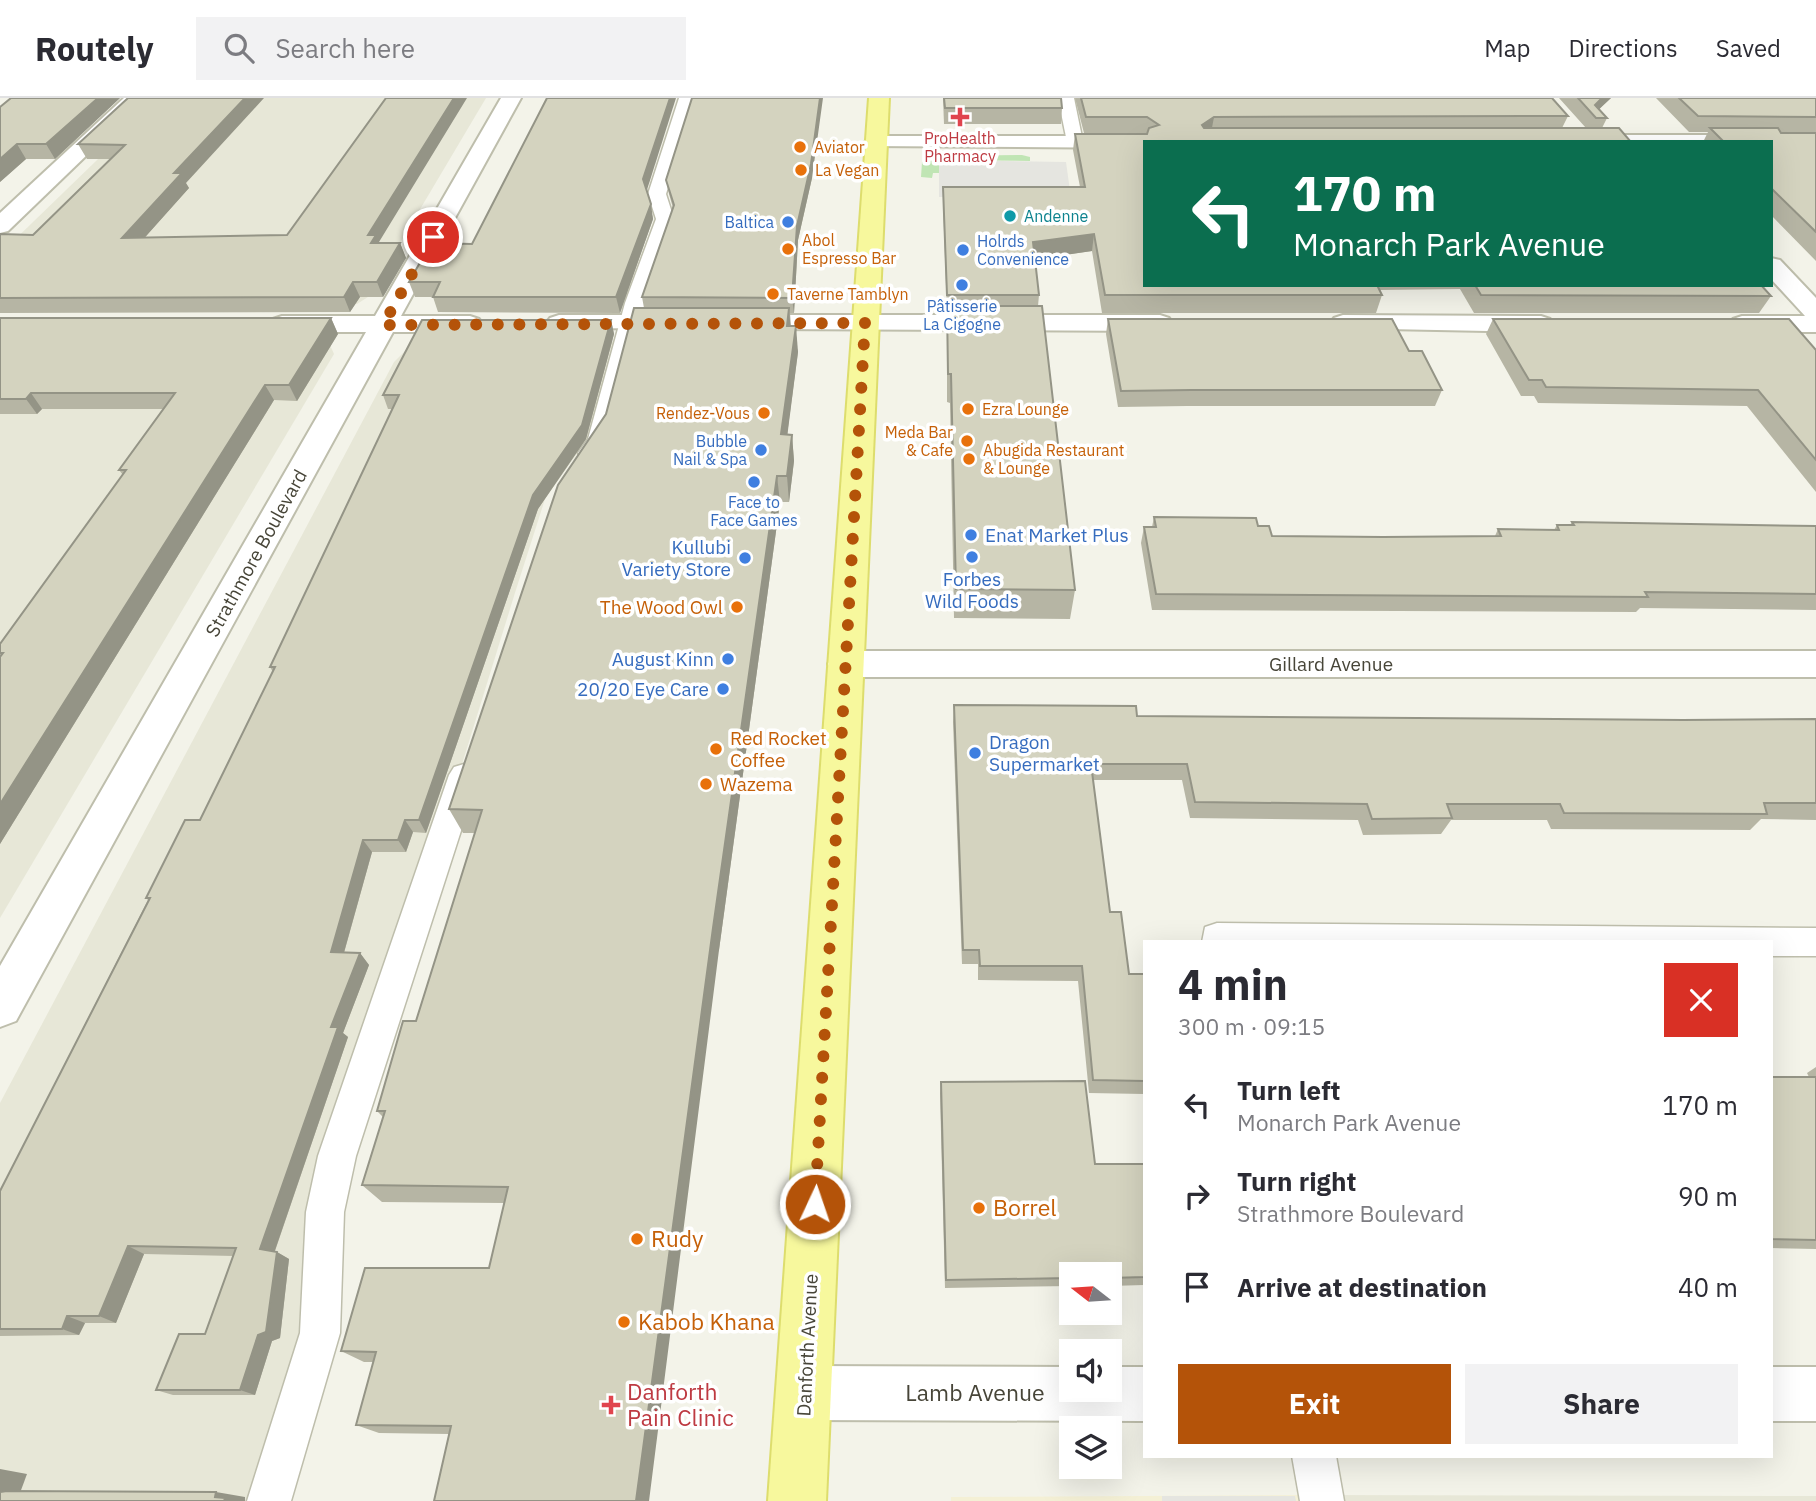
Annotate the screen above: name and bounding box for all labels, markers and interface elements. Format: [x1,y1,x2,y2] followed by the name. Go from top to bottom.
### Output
[196,17,686,80] search box
[35,27,154,70] text: Routely
[220,29,258,67] icon: search
[276,31,415,65] text: Search here
[1484,32,1530,64] text: Map
[1568,32,1678,64] text: Directions
[1716,32,1781,64] text: Saved
[952,109,968,125] marker: ProHealth Pharmacy
[924,128,996,166] place label: ProHealth Pharmacy
[814,137,865,157] place label: Aviator
[792,139,808,155] marker: Aviator
[815,160,879,180] place label: La Vegan
[1293,161,1437,224] text: 170 m
[793,162,809,178] marker: La Vegan
[1178,168,1269,259] icon: left
[1024,206,1089,226] place label: Andenne
[403,207,463,267] pin
[1002,208,1018,224] marker: Andenne
[725,212,774,232] place label: Baltica
[780,214,796,230] marker: Baltica
[414,218,452,256] icon: arrive
[1293,223,1605,265] text: Monarch Park Avenue
[802,230,896,268] place label: Abol Espresso Bar
[977,231,1069,269] place label: Holrds Convenience
[780,241,796,257] marker: Abol Espresso Bar
[955,242,971,258] marker: Holrds Convenience
[954,277,970,293] marker: Pâtisserie La Cigogne
[787,284,909,304] place label: Taverne Tamblyn
[765,286,781,302] marker: Taverne Tamblyn
[923,296,1001,334] place label: Pâtisserie La Cigogne
[982,399,1069,419] place label: Ezra Lounge
[960,401,976,417] marker: Ezra Lounge
[656,403,750,423] place label: Rendez-Vous
[756,405,772,421] marker: Rendez-Vous
[885,422,953,460] place label: Meda Bar & Cafe
[673,431,747,469] place label: Bubble Nail & Spa
[959,433,975,449] marker: Meda Bar & Cafe
[983,440,1124,478] place label: Abugida Restaurant & Lounge
[753,442,769,458] marker: Bubble Nail & Spa
[961,451,977,467] marker: Abugida Restaurant & Lounge
[200,465,312,641] street label: Strathmore Boulevard
[746,474,762,490] marker: Face to Face Games
[710,492,798,530] place label: Face to Face Games
[985,523,1129,547] place label: Enat Market Plus
[963,527,979,543] marker: Enat Market Plus
[621,535,731,581] place label: Kullubi Variety Store
[964,549,980,565] marker: Forbes Wild Foods
[737,550,753,566] marker: Kullubi Variety Store
[925,567,1019,613] place label: Forbes Wild Foods
[600,595,723,619] place label: The Wood Owl
[729,599,745,615] marker: The Wood Owl
[612,647,714,671] place label: August Kinn
[720,651,736,667] marker: August Kinn
[1269,652,1393,676] street label: Gillard Avenue
[577,677,709,701] place label: 20/20 Eye Care
[715,681,731,697] marker: 20/20 Eye Care
[730,726,827,772] place label: Red Rocket Coffee
[989,730,1100,776] place label: Dragon Supermarket
[708,741,724,757] marker: Red Rocket Coffee
[967,745,983,761] marker: Dragon Supermarket
[720,772,793,796] place label: Wazema
[698,776,714,792] marker: Wazema
[1178,957,1288,1012] text: 4 min
[1664,963,1738,1037] button: close
[1178,1011,1325,1041] text: 300 m · 09:15
[1237,1073,1340,1107] text: Turn left
[1178,1086,1216,1124] icon: left
[1662,1088,1738,1122] text: 170 m
[1237,1107,1461,1137] text: Monarch Park Avenue
[1237,1164,1356,1198] text: Turn right
[778,1167,852,1241] position arrow
[1178,1177,1216,1215] icon: right
[1678,1179,1738,1213] text: 90 m
[993,1192,1057,1222] place label: Borrel
[1237,1198,1464,1228] text: Strathmore Boulevard
[971,1200,987,1216] marker: Borrel
[651,1223,704,1253] place label: Rudy
[629,1231,645,1247] marker: Rudy
[1059,1262,1122,1325] north arrow
[1059,1262,1122,1479] map controls
[1178,1268,1216,1306] icon: arrive
[1237,1270,1487,1304] text: Arrive at destination
[1678,1270,1738,1304] text: 40 m
[791,1273,823,1417] street label: Danforth Avenue
[638,1306,775,1336] place label: Kabob Khana
[616,1314,632,1330] marker: Kabob Khana
[1059,1339,1122,1402] button: sound
[1178,1364,1451,1444] button: Exit
[1465,1364,1738,1444] button: Share
[627,1376,734,1432] place label: Danforth Pain Clinic
[905,1377,1045,1407] street label: Lamb Avenue
[601,1395,621,1415] marker: Danforth Pain Clinic
[1059,1416,1122,1479] button: layers

